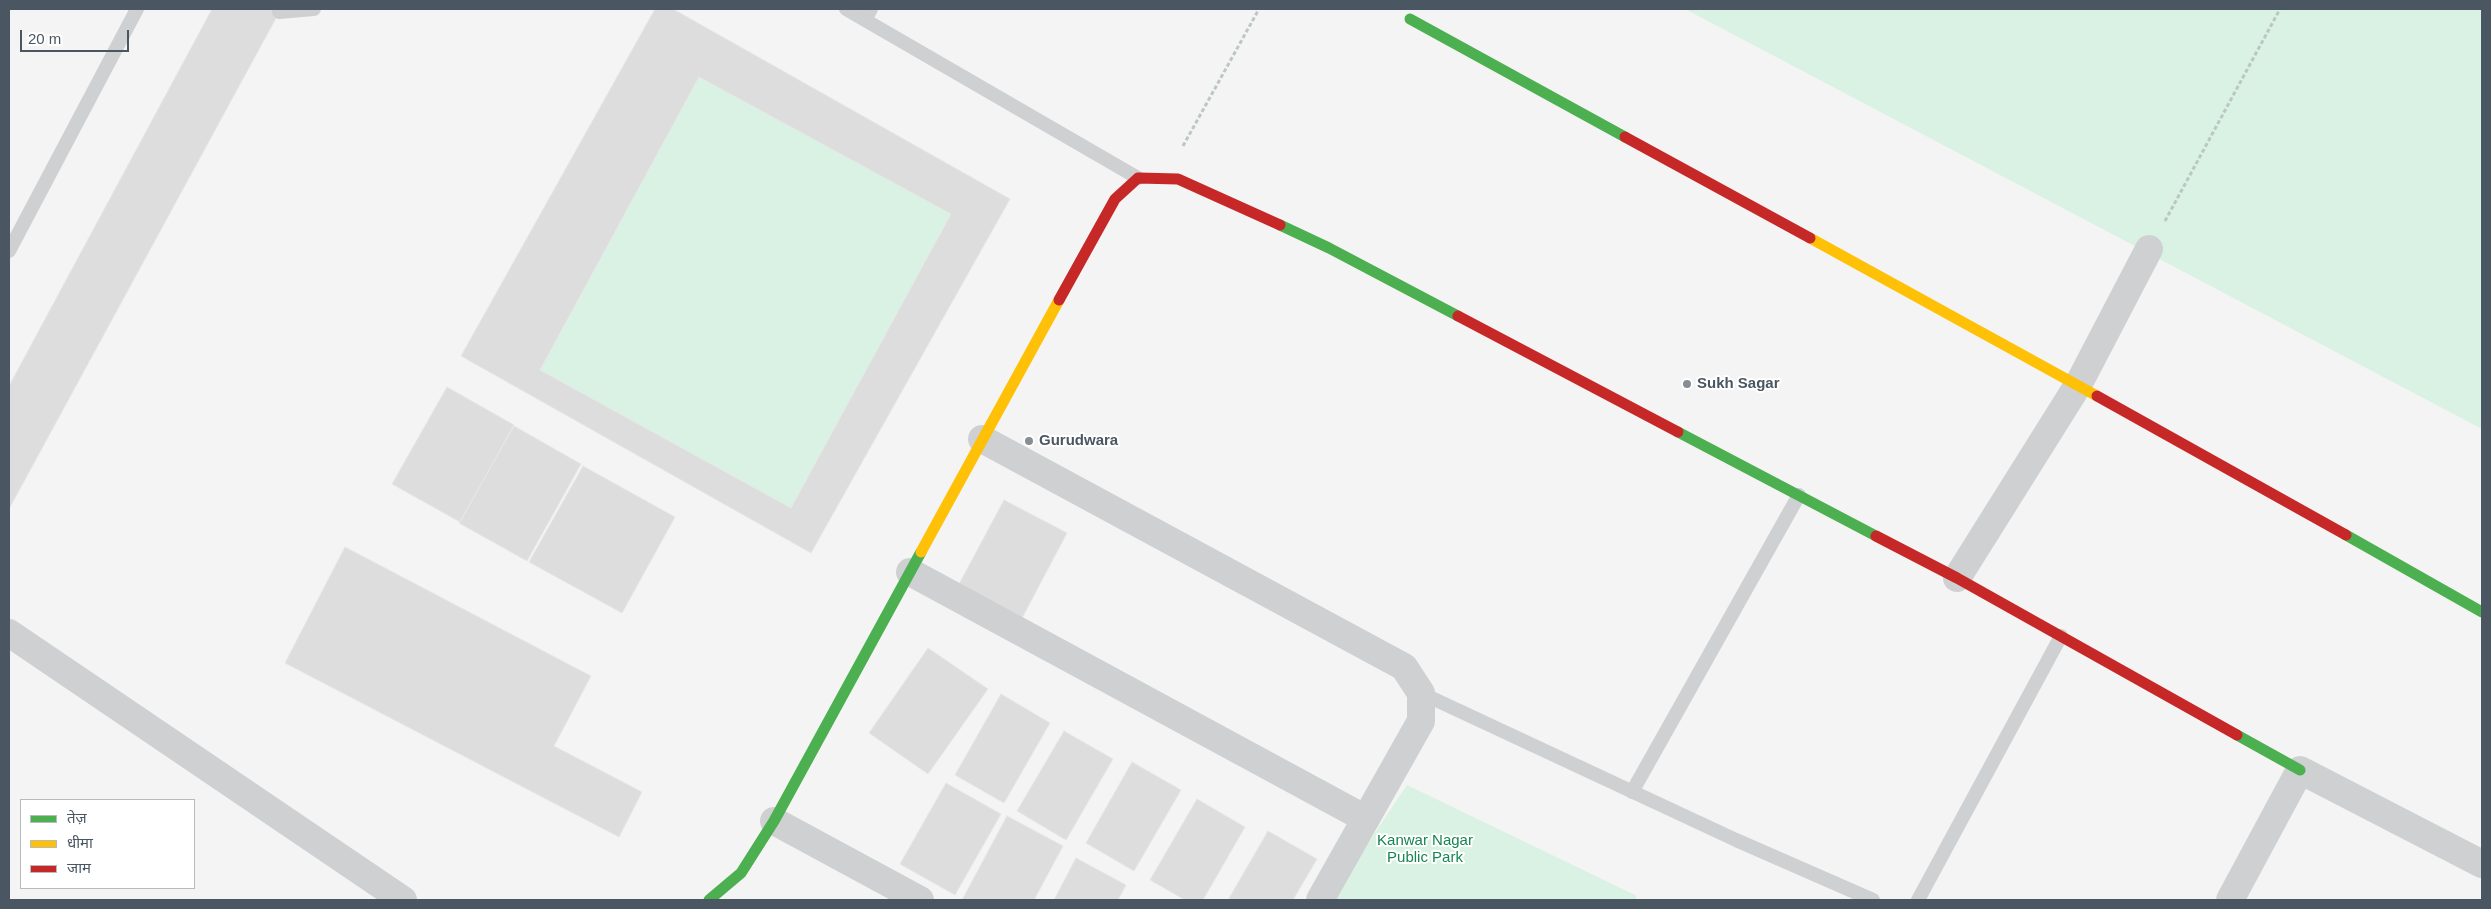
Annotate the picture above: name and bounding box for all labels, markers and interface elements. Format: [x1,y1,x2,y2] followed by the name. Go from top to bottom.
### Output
[22,20,131,52] scale bar
[28,30,61,47] text: 20 m
[1697,375,1780,393] place label: Sukh Sagar
[1681,378,1693,390] marker: Sukh Sagar
[1039,432,1118,450] place label: Gurudwara
[1023,435,1035,447] marker: Gurudwara
[20,799,195,889] legend
[67,809,87,826] text: तेज़
[1377,832,1473,867] park label: Kanwar Nagar Public Park
[67,834,93,851] text: धीमा
[67,859,91,876] text: जाम

